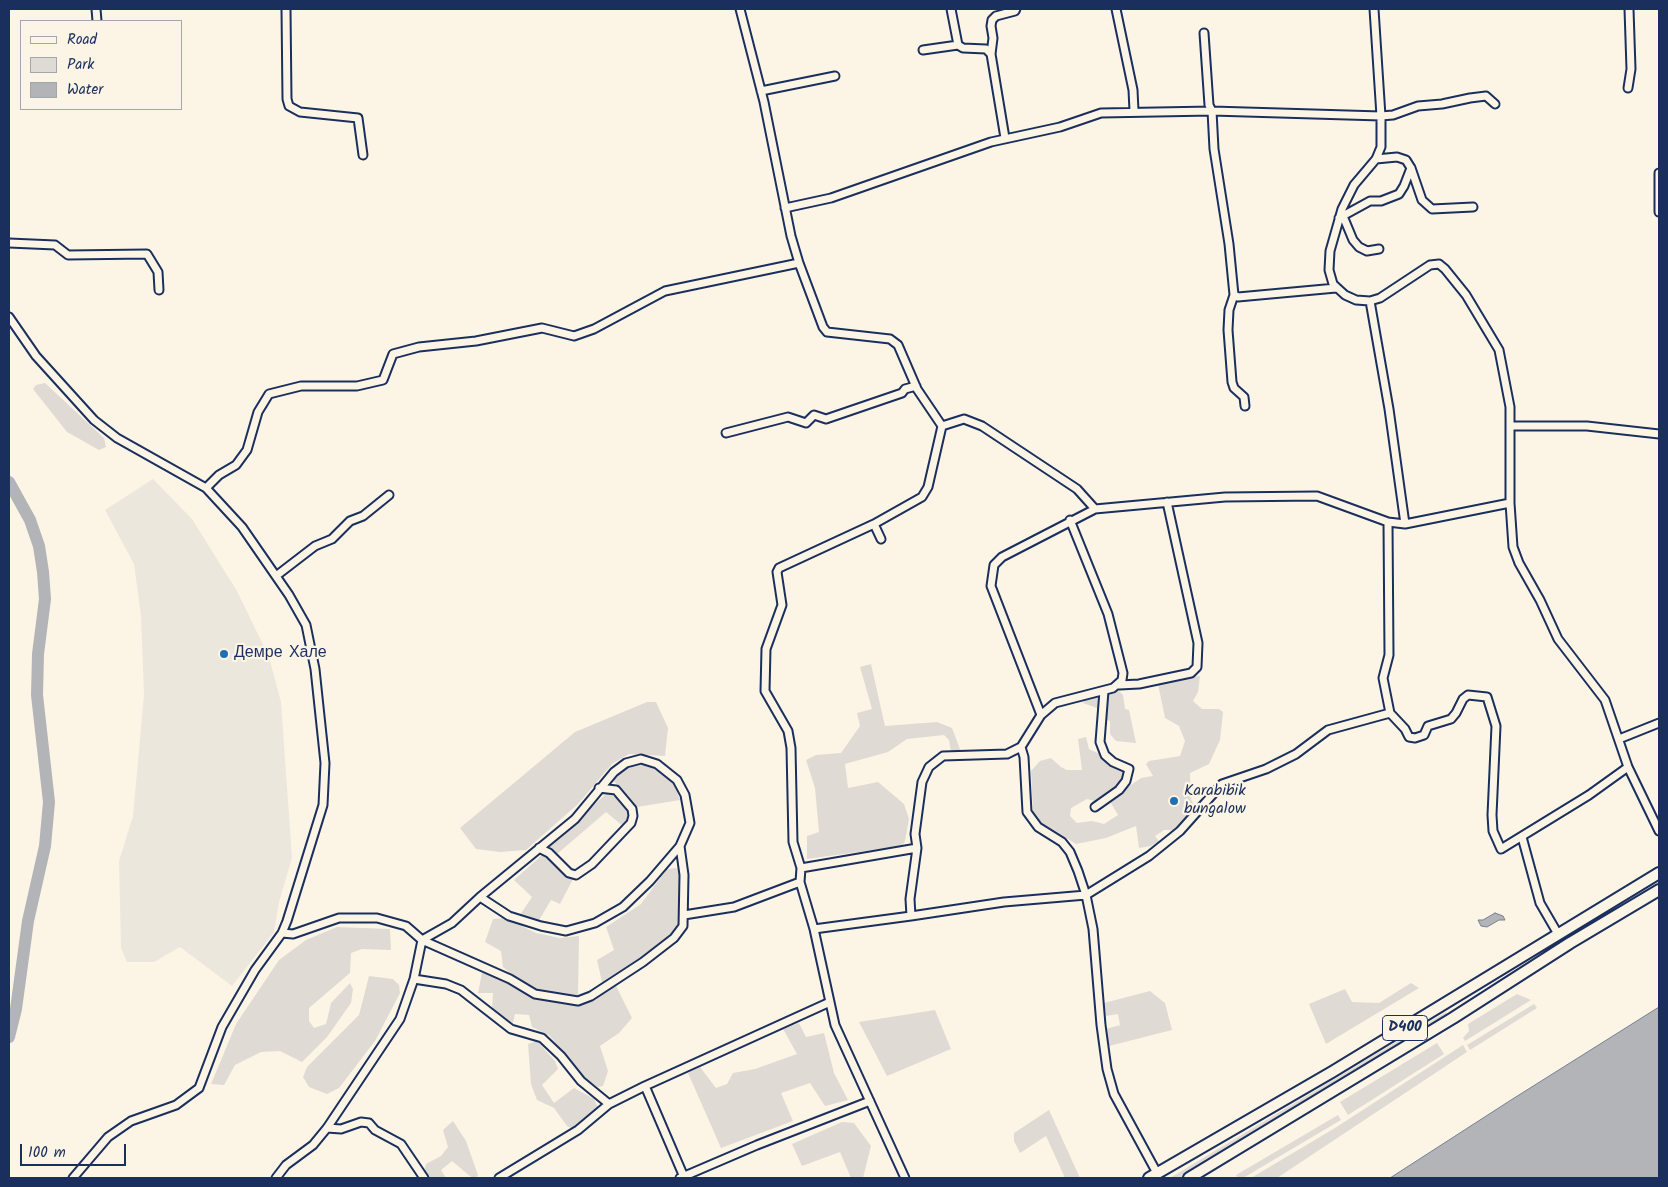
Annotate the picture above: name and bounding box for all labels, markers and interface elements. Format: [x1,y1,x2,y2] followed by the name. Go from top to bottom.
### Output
[20,20,182,110] legend
[67,28,97,52] text: Road
[67,53,94,77] text: Park
[67,78,103,102] text: Water
[234,644,327,664] place label: Демре Хале
[218,648,230,660] marker: Демре Хале
[1184,782,1246,820] place label: Karabibik bungalow
[1168,795,1180,807] marker: Karabibik bungalow
[1382,1016,1428,1040] road number: D400
[22,1134,129,1166] scale bar
[28,1141,66,1165] text: 100 m

